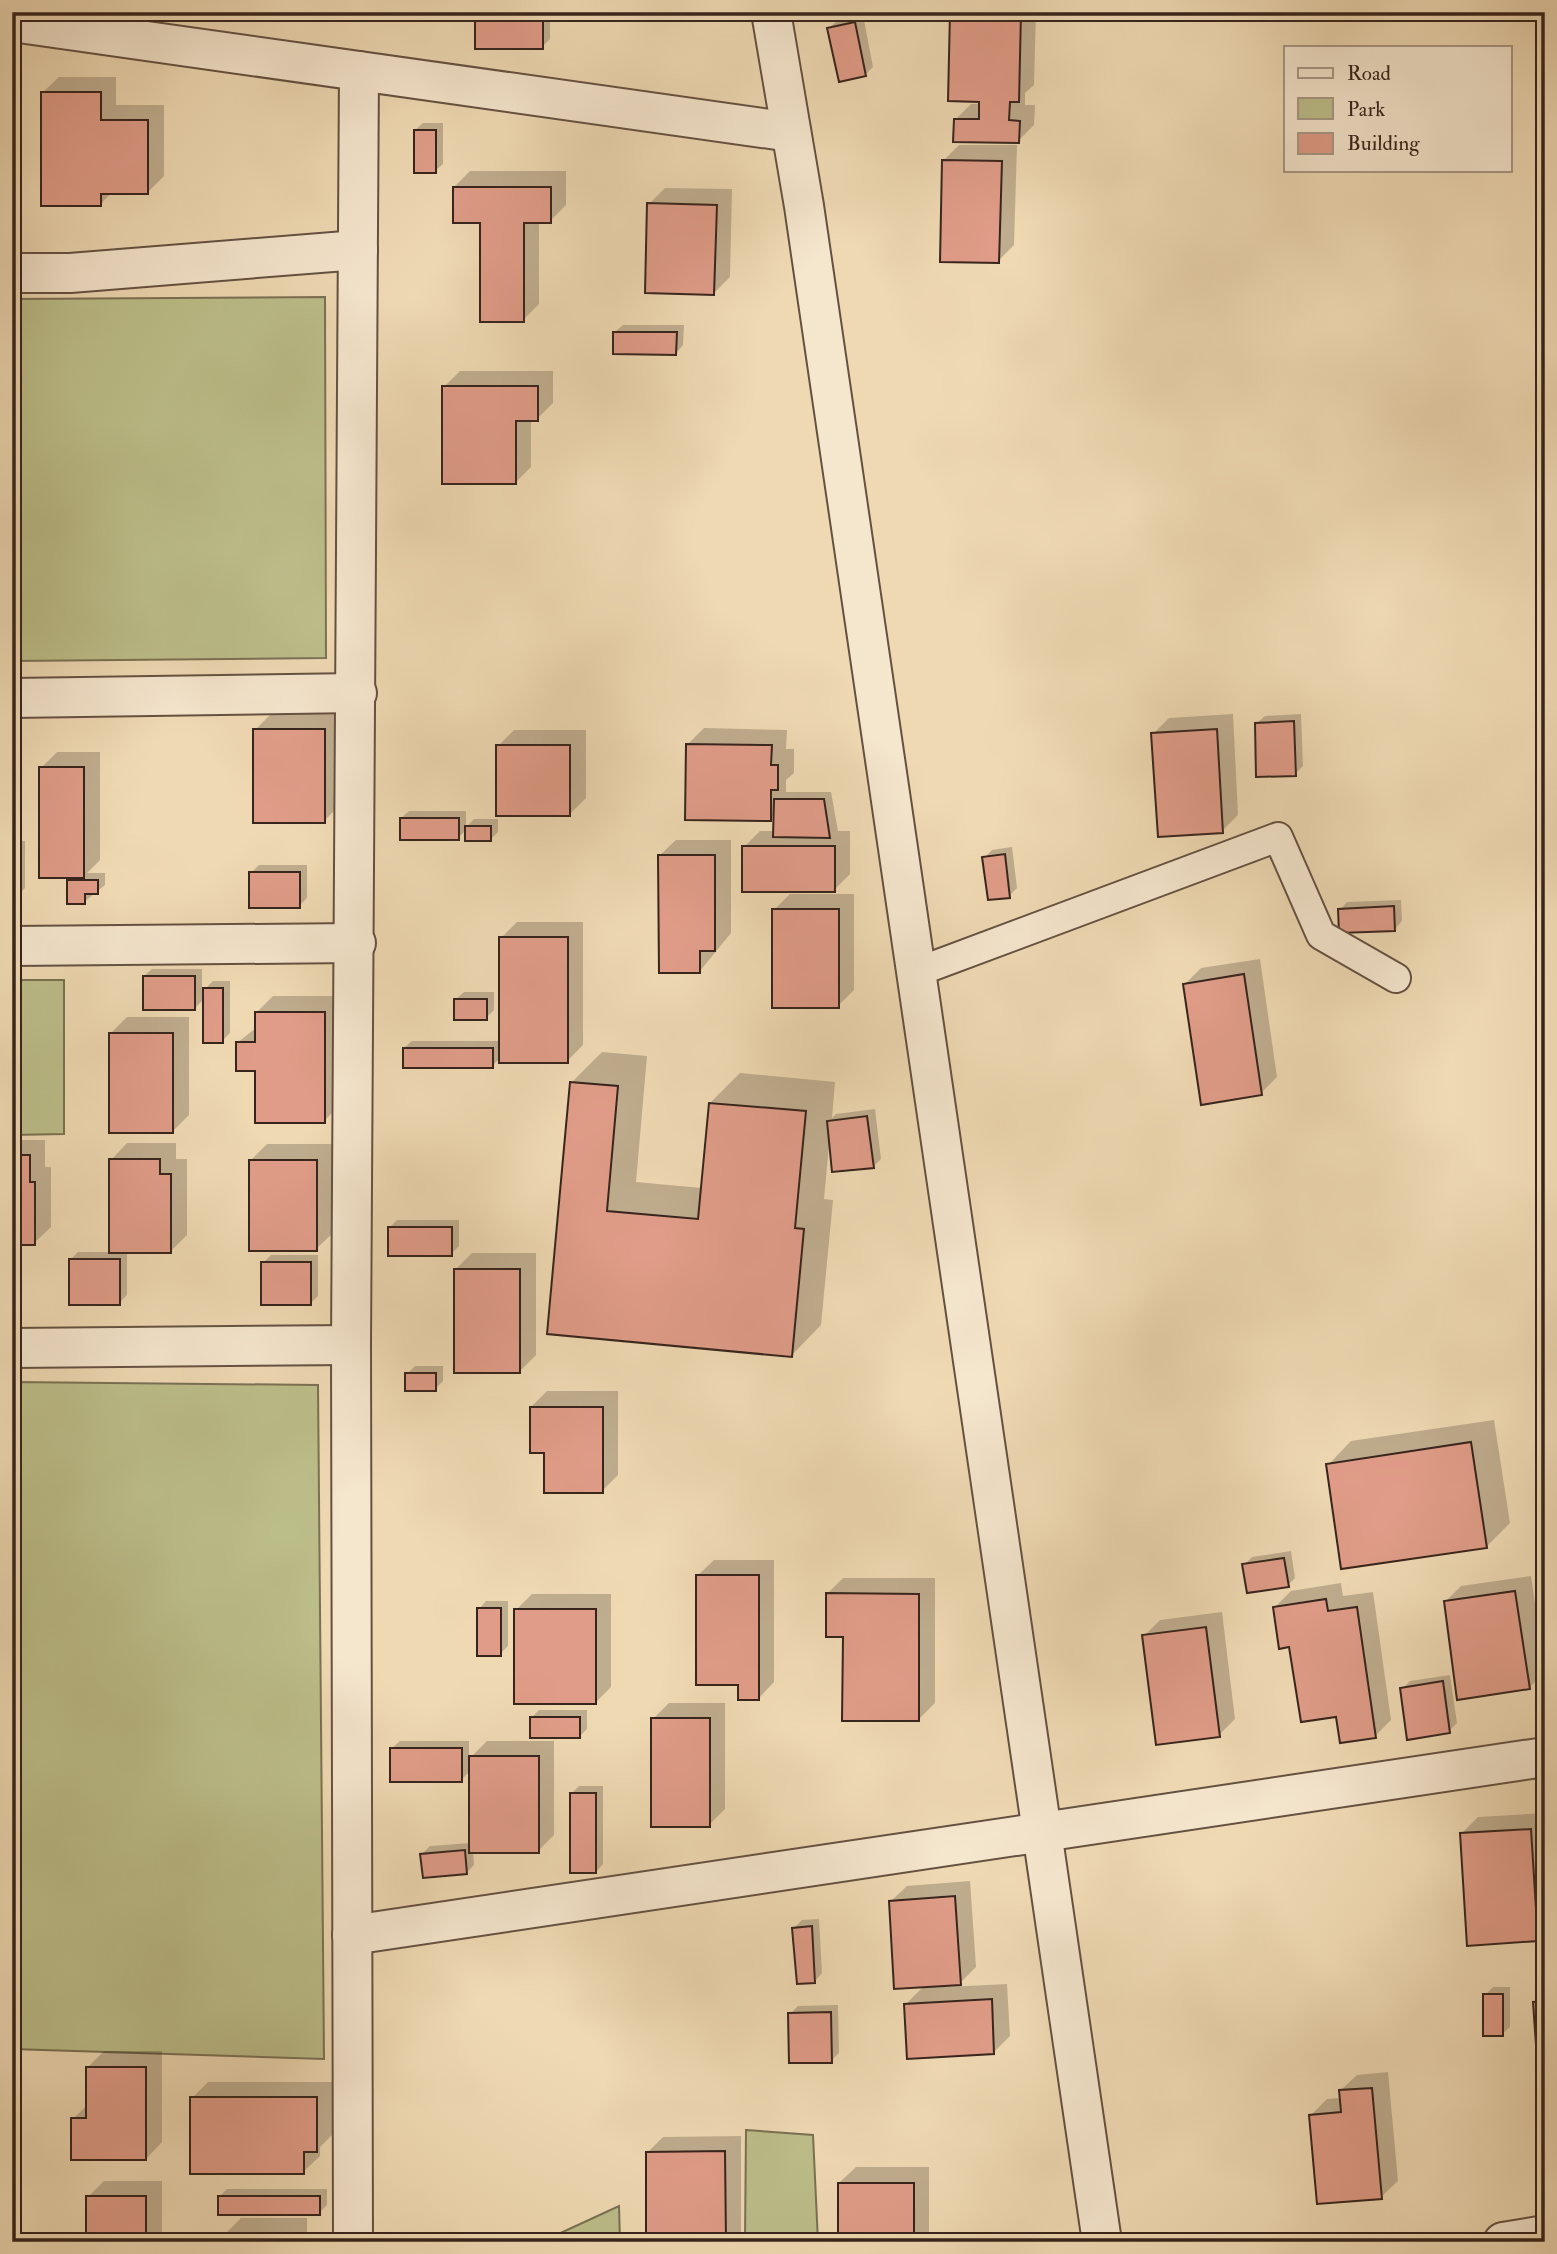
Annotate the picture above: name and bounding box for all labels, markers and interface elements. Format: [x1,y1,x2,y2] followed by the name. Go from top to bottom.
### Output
[1284,46,1512,172] legend
[1347,60,1392,87] text: Road
[1347,96,1385,123] text: Park
[1347,130,1420,157] text: Building

